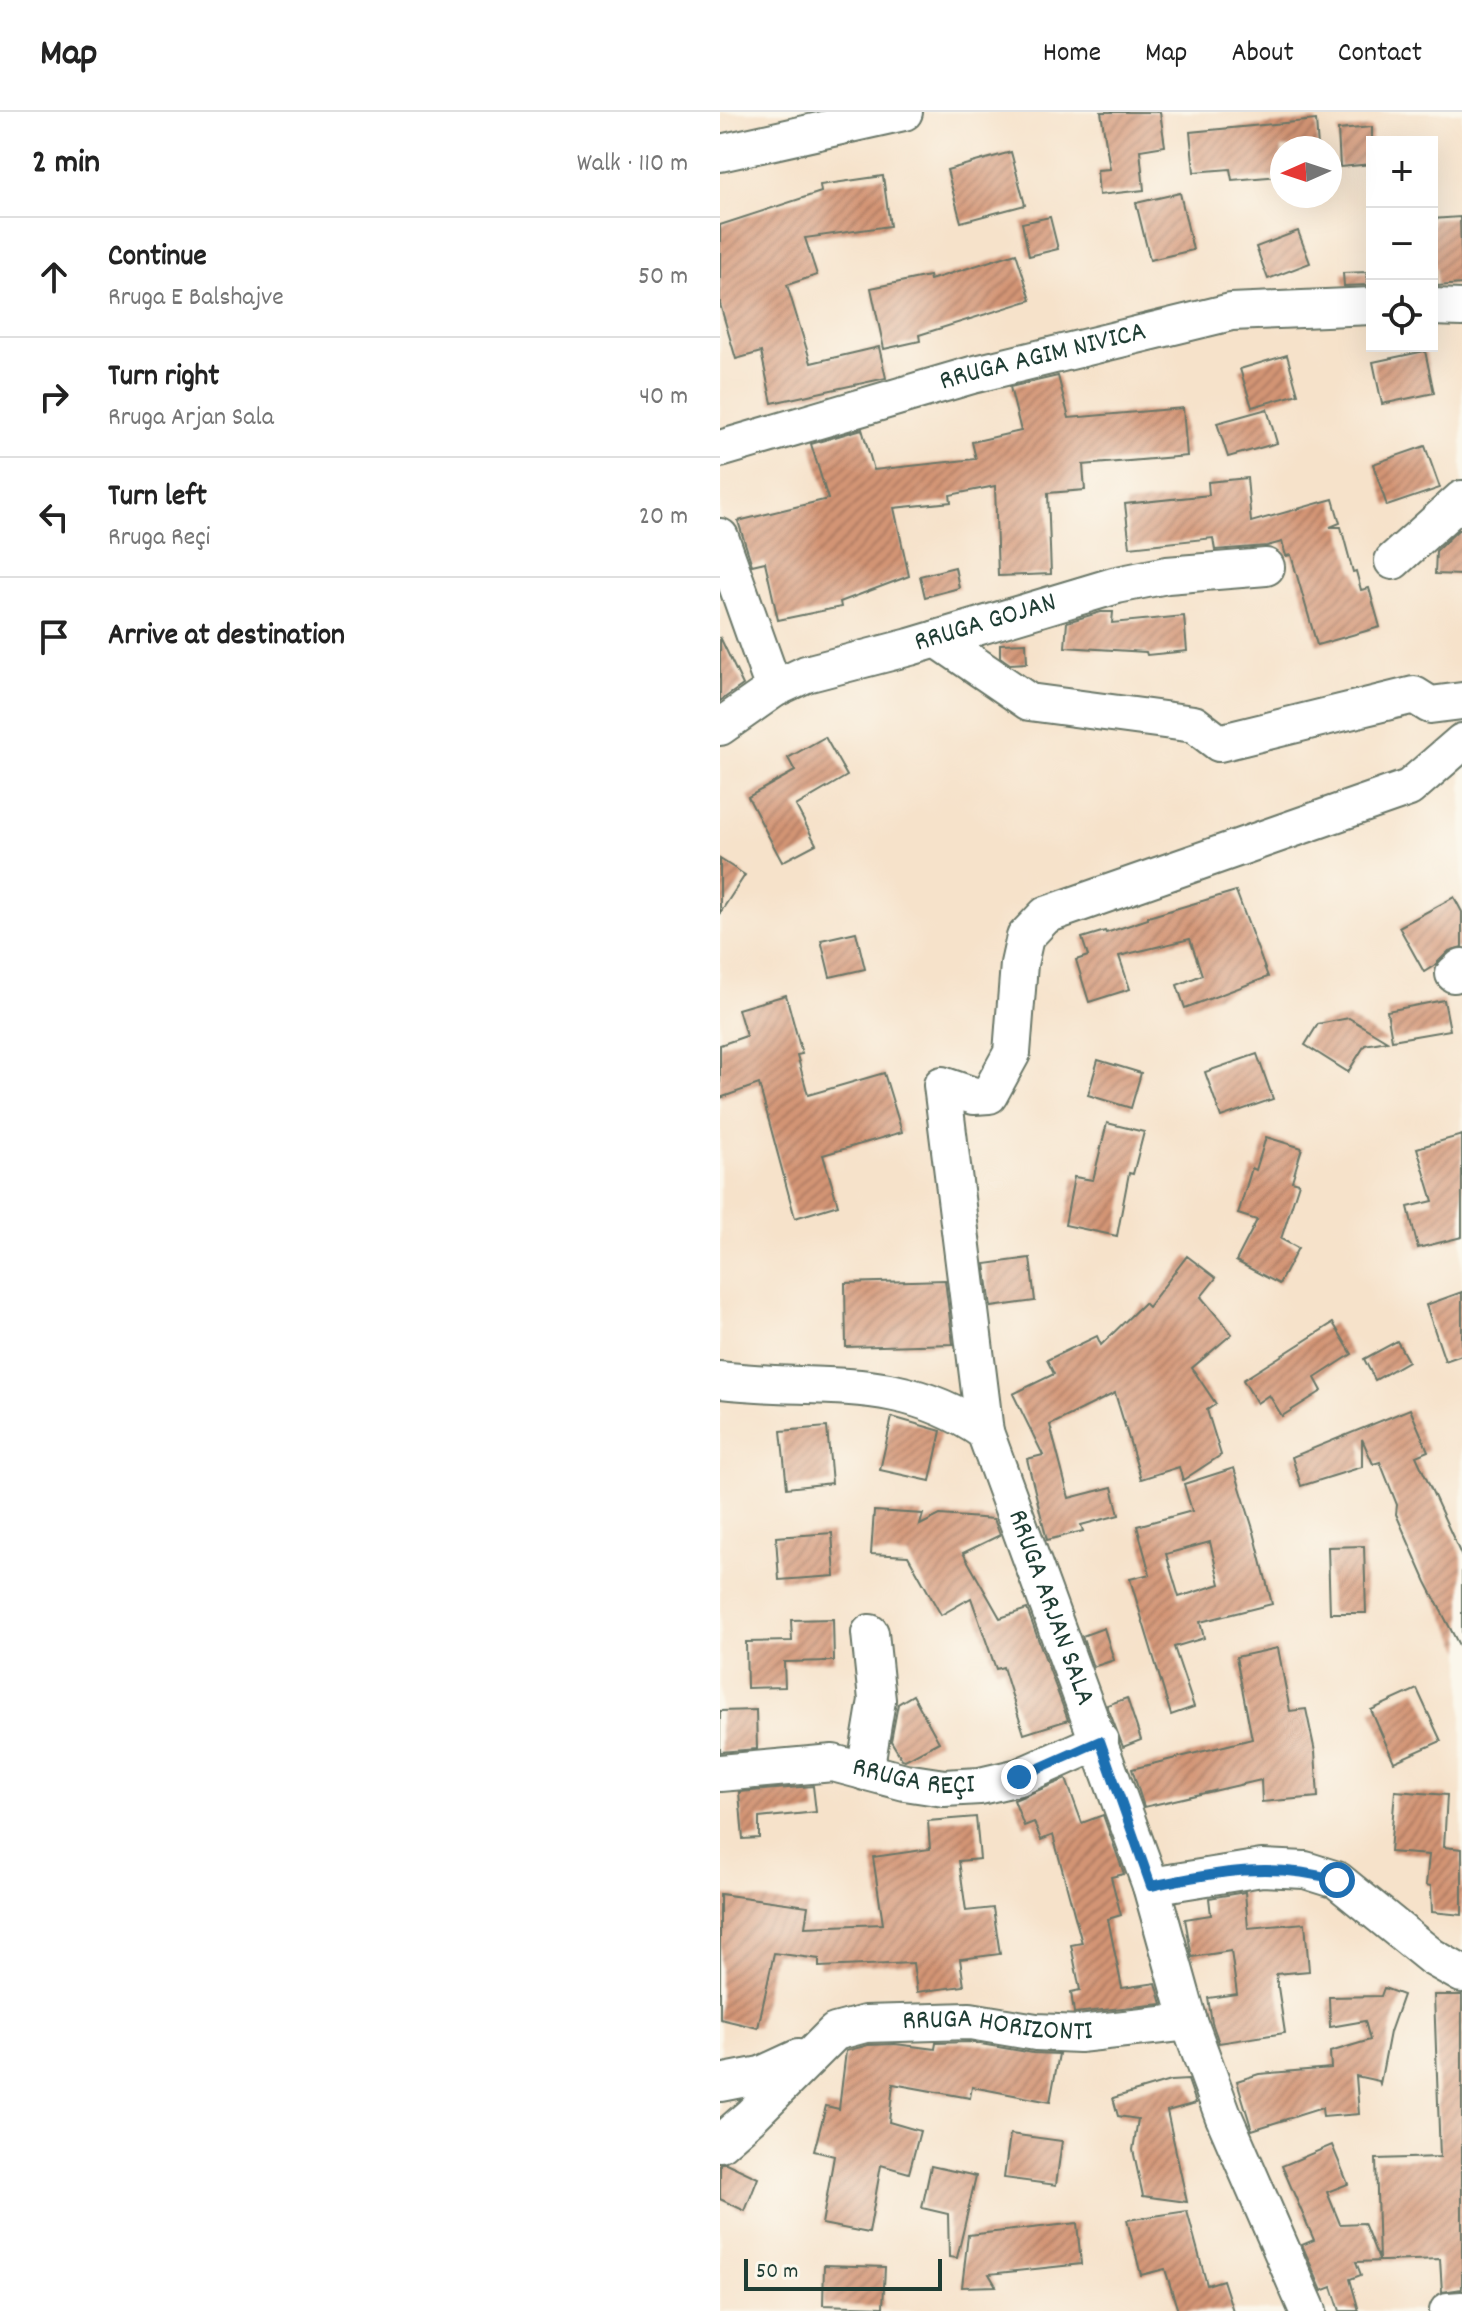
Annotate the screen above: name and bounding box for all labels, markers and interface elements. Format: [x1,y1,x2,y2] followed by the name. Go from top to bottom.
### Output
[40,28,98,83] text: Map
[1043,35,1101,75] text: Home
[1145,35,1187,75] text: Map
[1231,35,1294,75] text: About
[1338,35,1422,75] text: Contact
[1270,136,1342,208] north arrow
[1366,136,1438,352] map controls
[1366,136,1438,208] button: +
[32,140,100,189] text: 2 min
[577,146,688,183] text: Walk · 110 m
[1366,208,1438,280] button: −
[108,237,207,280] text: Continue
[32,255,76,299] icon: ahead
[638,259,688,296] text: 50 m
[108,280,284,317] text: Rruga E Balshajve
[1366,280,1438,352] button: locate
[935,313,1151,403] street label: RRUGA AGIM NIVICA
[108,357,219,400] text: Turn right
[32,375,76,419] icon: right
[639,379,688,416] text: 40 m
[108,400,274,437] text: Rruga Arjan Sala
[108,477,207,520] text: Turn left
[32,495,76,539] icon: left
[639,499,688,536] text: 20 m
[108,520,210,557] text: Rruga Reçi
[910,584,1062,664] street label: RRUGA GOJAN
[32,615,76,659] icon: arrive
[108,616,345,659] text: Arrive at destination
[995,1505,1104,1712] street label: RRUGA ARJAN SALA
[847,1749,976,1808] street label: RRUGA REÇI
[1001,1759,1037,1795] route end
[1319,1862,1355,1898] route start
[902,2001,1095,2054] street label: RRUGA HORIZONTI
[744,2255,942,2291] scale bar
[756,2257,798,2288] text: 50 m

